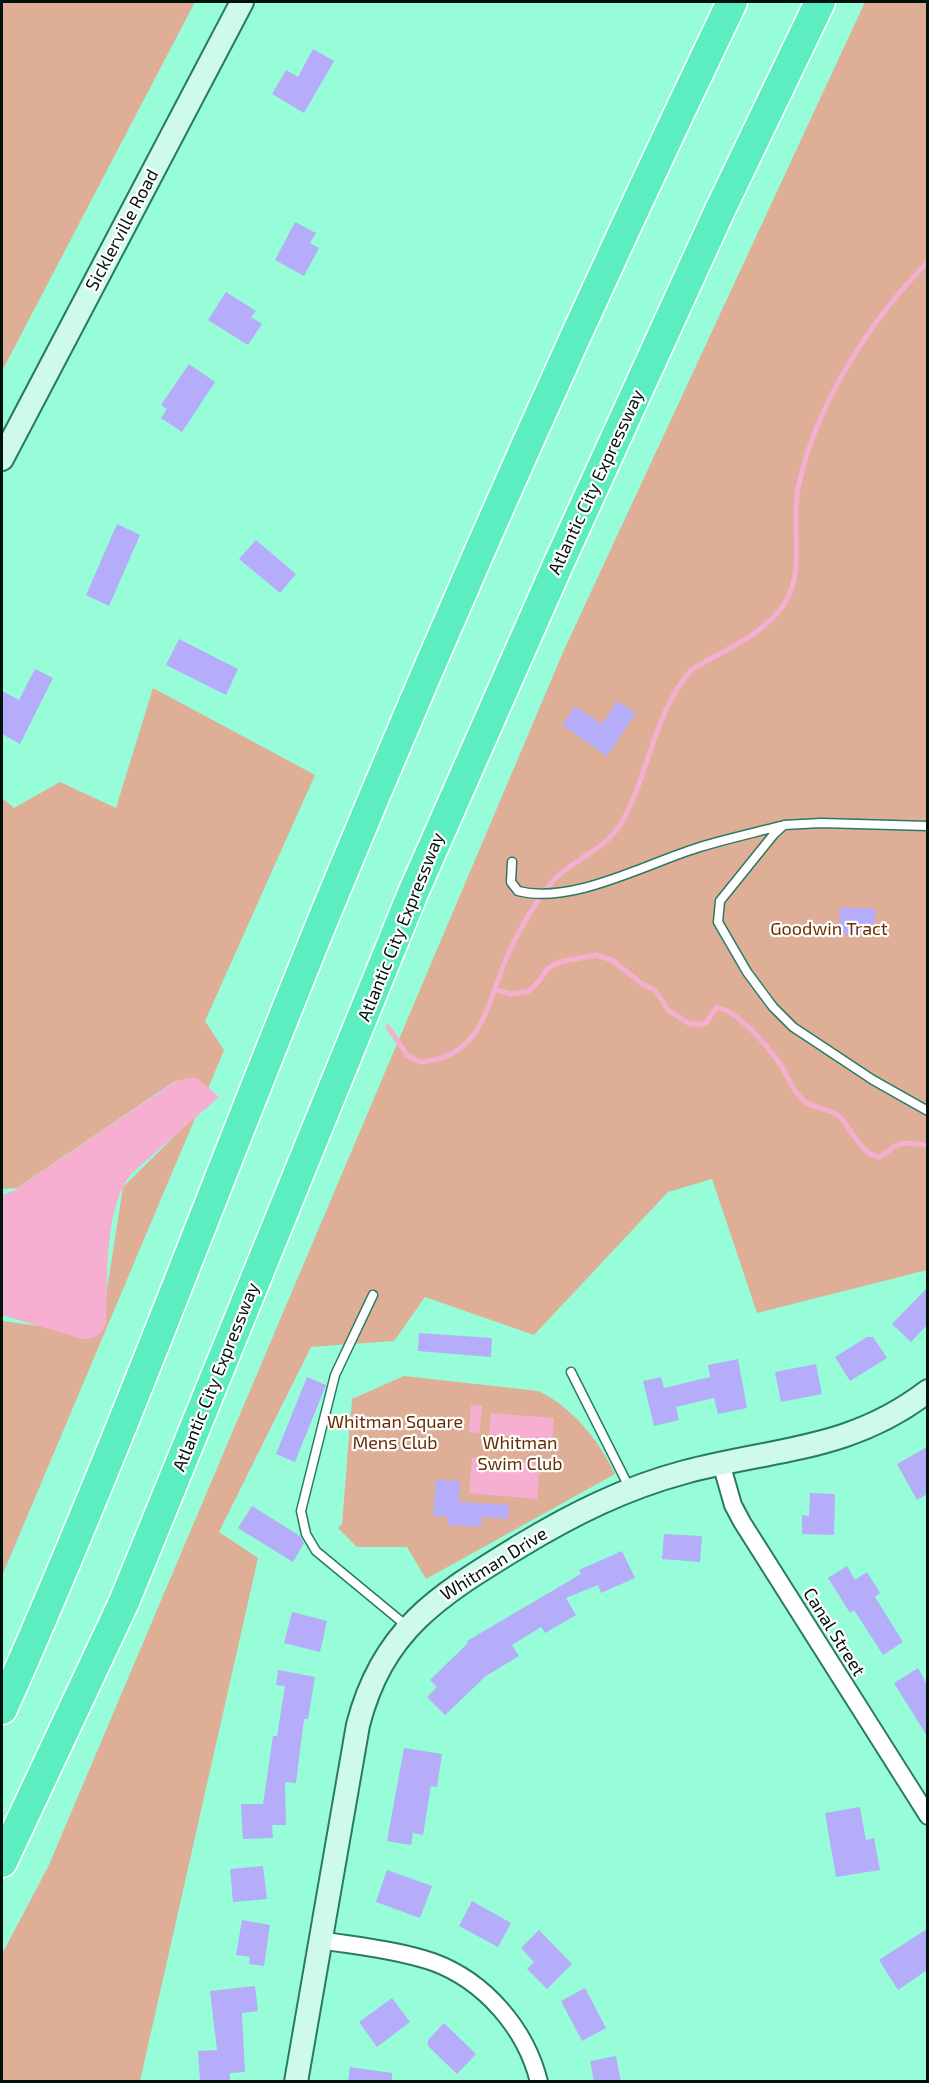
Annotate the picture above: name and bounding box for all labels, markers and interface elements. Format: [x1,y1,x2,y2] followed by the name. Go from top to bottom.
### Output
[81,166,163,294] street label: Sicklerville Road
[544,386,648,578] street label: Atlantic City Expressway
[353,829,449,1025] street label: Atlantic City Expressway
[770,918,888,940] park label: Goodwin Tract
[168,1279,264,1475] street label: Atlantic City Expressway
[327,1411,463,1454] park label: Whitman Square Mens Club
[477,1432,563,1474] park label: Whitman Swim Club
[437,1523,551,1605] street label: Whitman Drive
[798,1584,870,1680] street label: Canal Street

